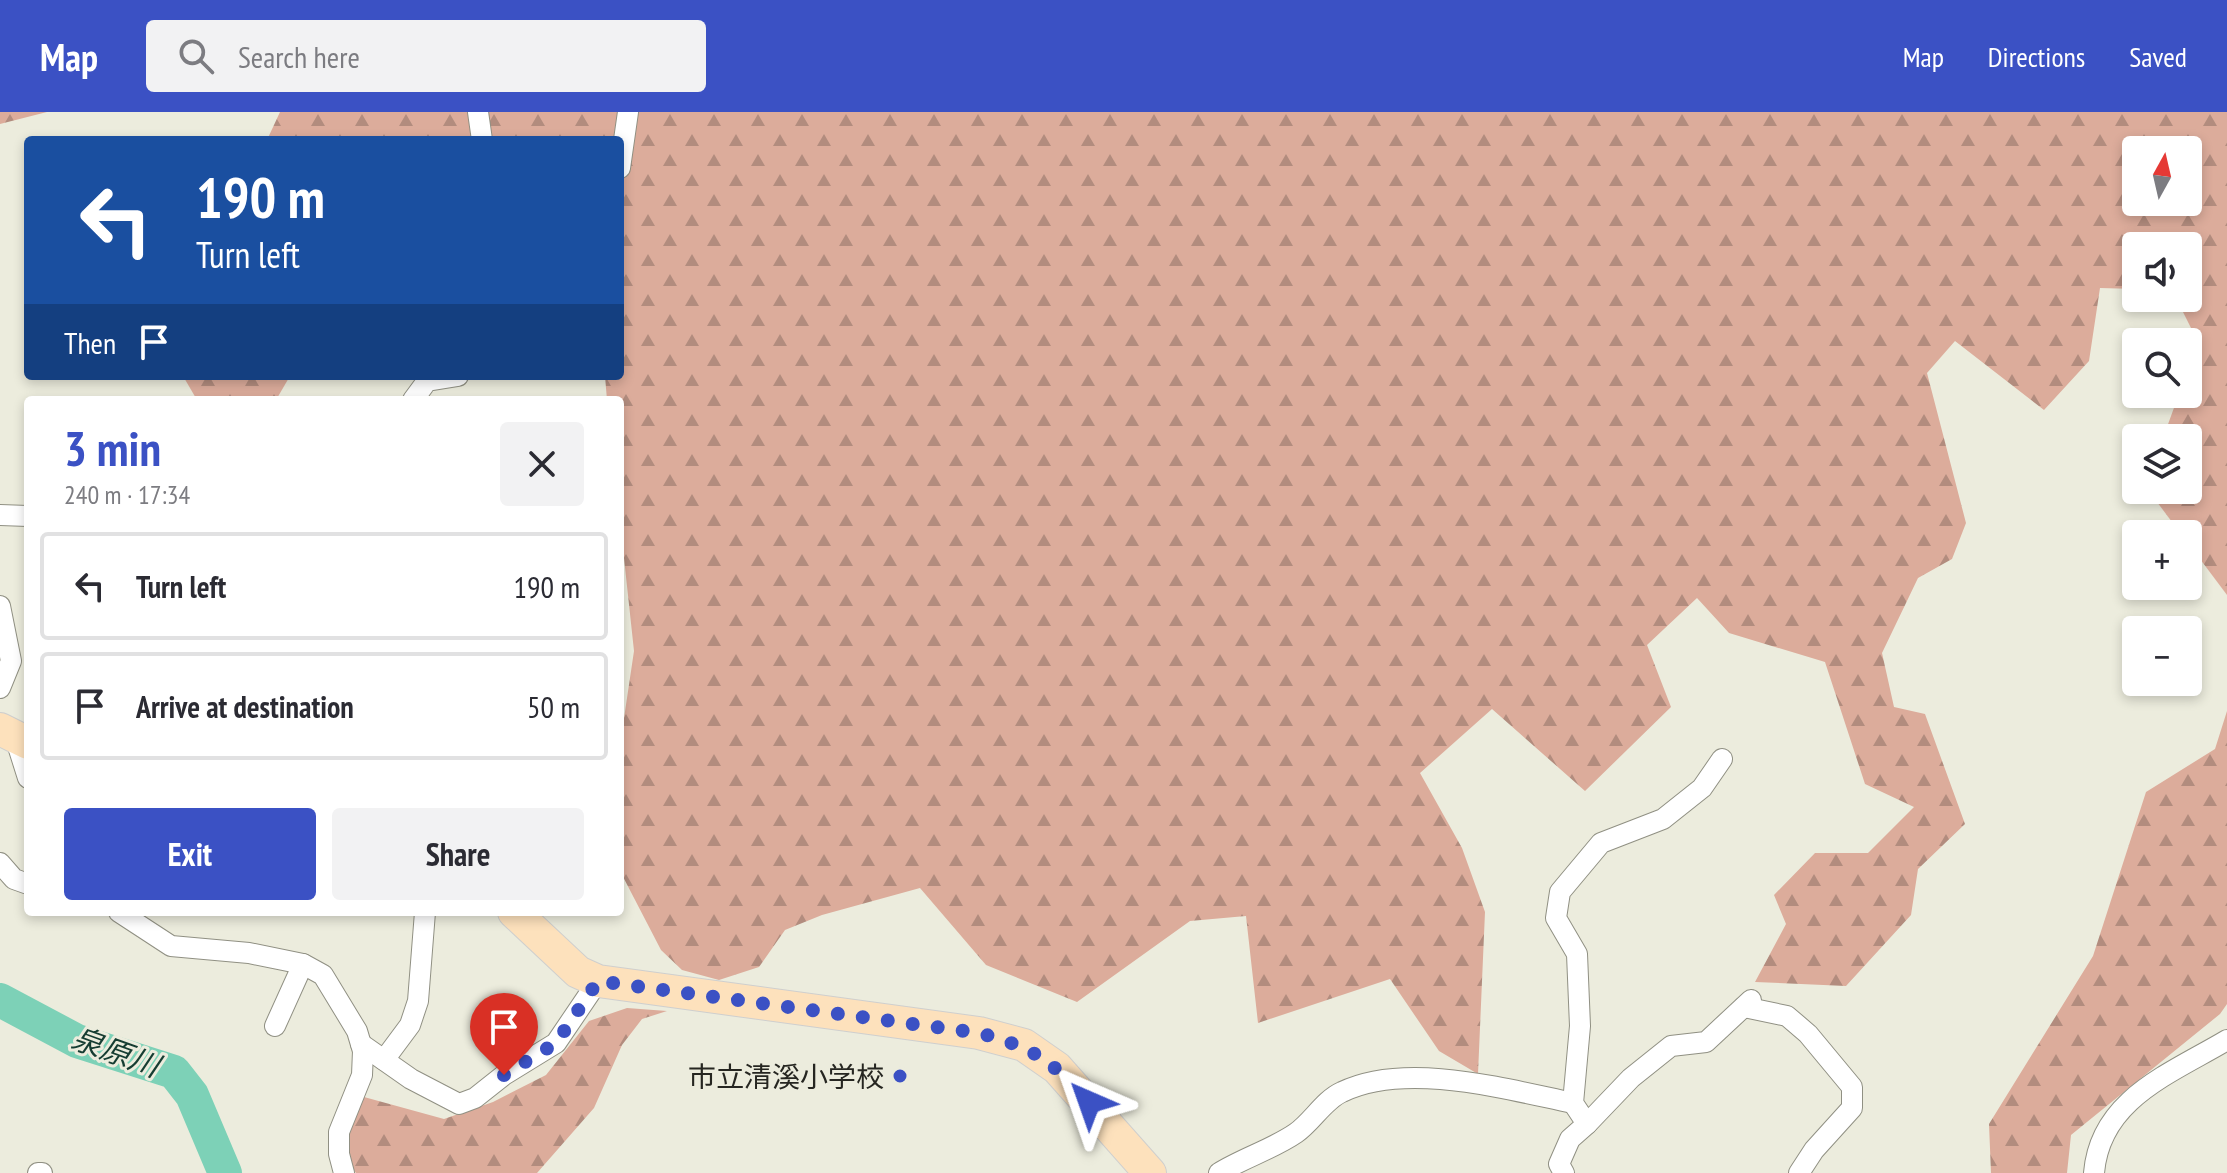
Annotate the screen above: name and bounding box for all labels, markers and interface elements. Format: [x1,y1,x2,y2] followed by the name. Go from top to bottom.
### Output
[146,20,706,92] search box
[40,32,98,81] text: Map
[174,34,218,78] icon: search
[238,37,360,76] text: Search here
[1903,38,1944,75] text: Map
[1988,38,2085,75] text: Directions
[2129,38,2187,75] text: Saved
[2122,136,2202,216] north arrow
[2122,136,2202,696] map controls
[196,161,325,233] text: 190 m
[64,168,168,272] icon: left
[196,231,300,278] text: Turn left
[2122,232,2202,312] button: sound
[132,320,176,364] icon: arrive
[64,323,116,362] text: Then
[2122,328,2202,408] button: search
[64,417,161,479] text: 3 min
[500,422,584,506] button: close
[2122,424,2202,504] button: layers
[64,478,190,511] text: 240 m · 17:34
[2122,520,2202,600] button: +
[68,564,112,608] icon: left
[136,567,226,606] text: Turn left
[514,567,580,606] text: 190 m
[2122,616,2202,696] button: −
[68,684,112,728] icon: arrive
[136,687,354,726] text: Arrive at destination
[527,687,580,726] text: 50 m
[64,808,316,900] button: Exit
[332,808,584,900] button: Share
[470,993,538,1075] pin
[482,1005,526,1049] icon: arrive
[67,1017,168,1086] water label: 泉原川
[688,1058,884,1095] place label: 市立清溪小学校
[1047,1060,1131,1144] position arrow
[891,1067,909,1085] marker: 市立清溪小学校

